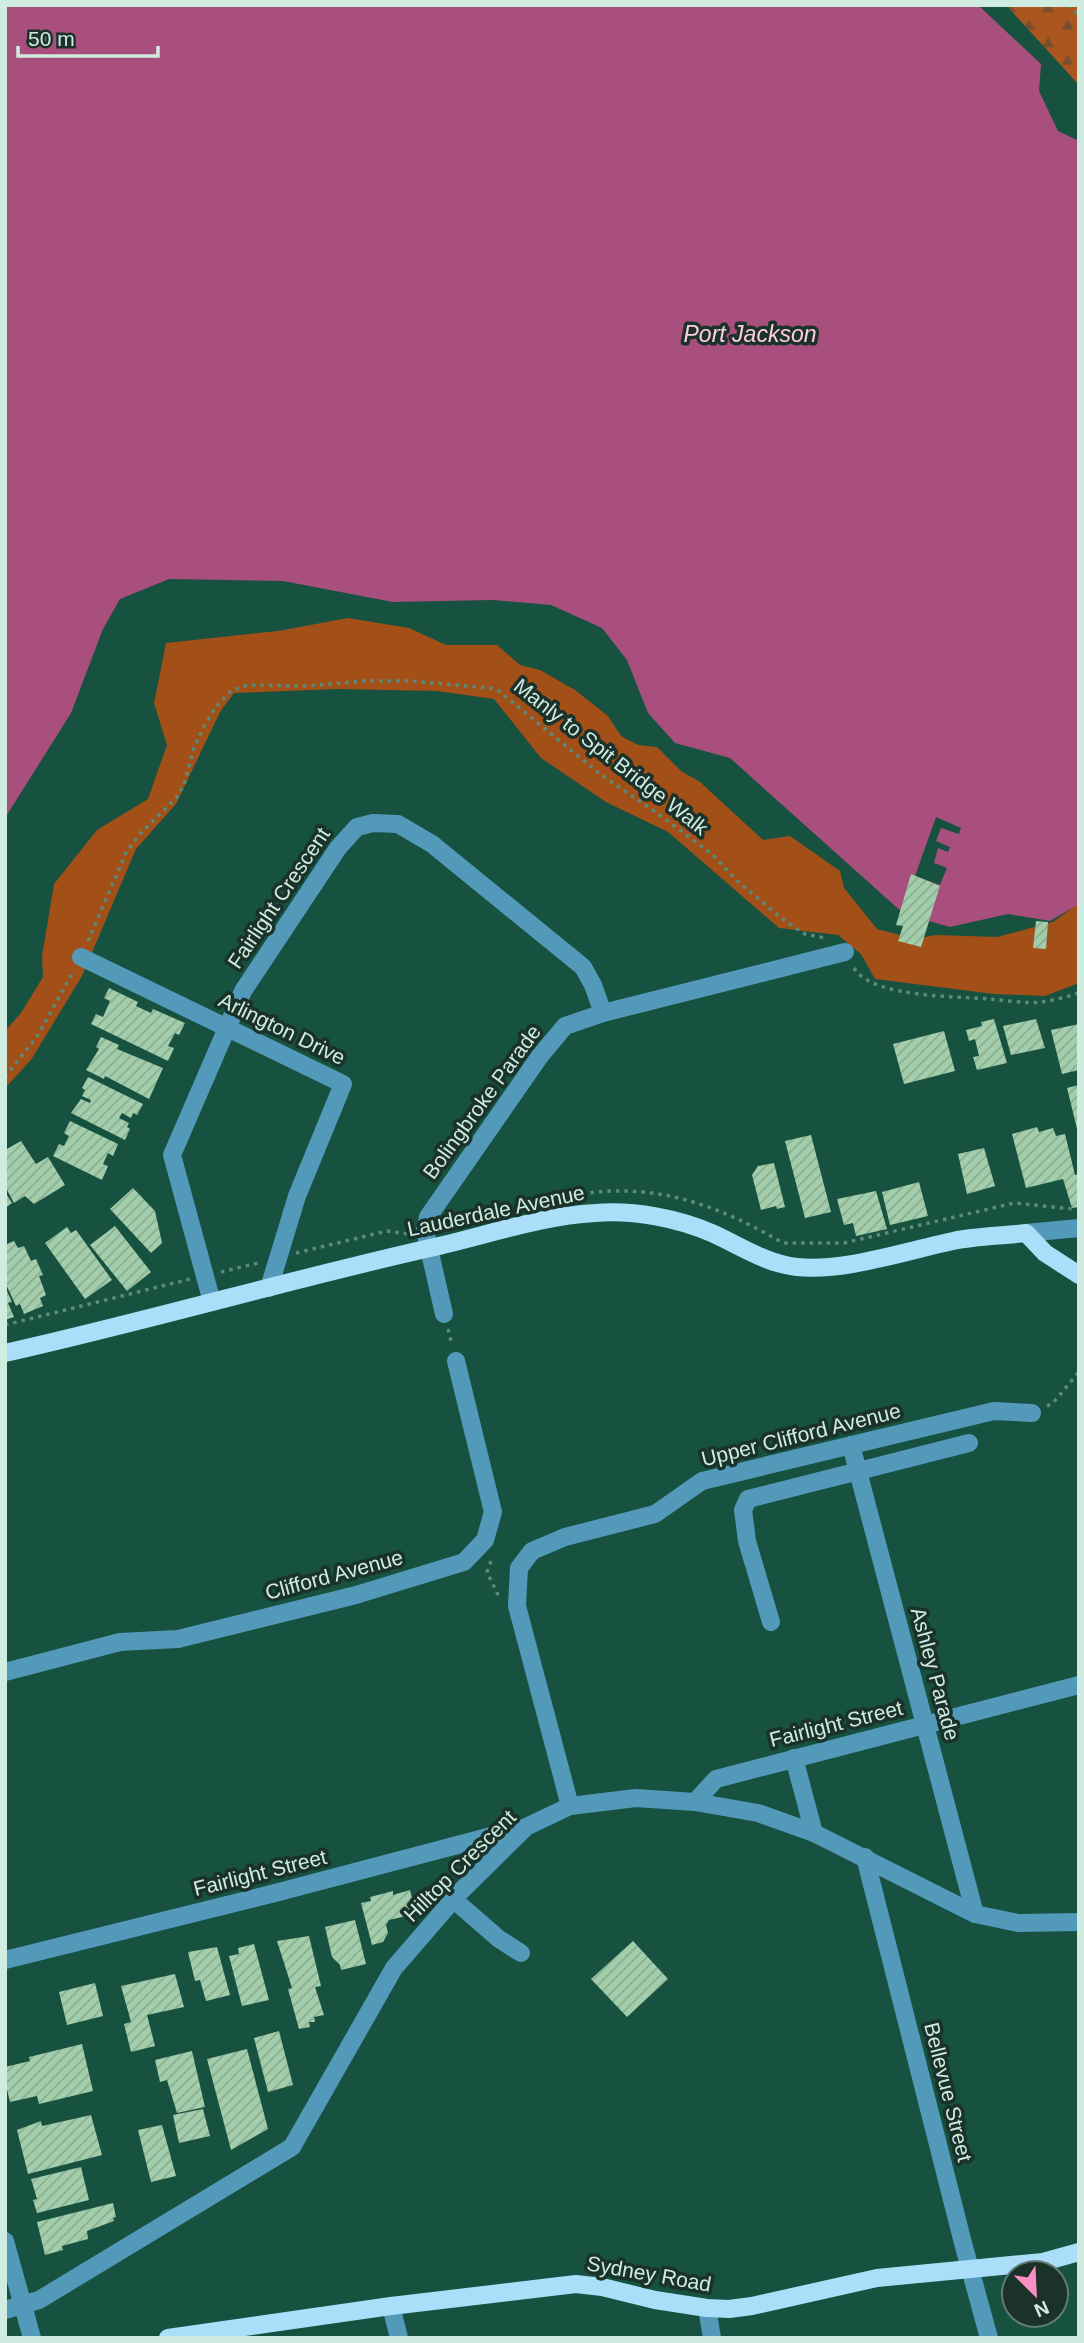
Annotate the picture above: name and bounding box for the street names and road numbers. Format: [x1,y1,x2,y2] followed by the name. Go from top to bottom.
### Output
[510,674,713,840] street label: Manly to Spit Bridge Walk
[223,823,334,972] street label: Fairlight Crescent
[215,988,349,1069] street label: Arlington Drive
[418,1020,545,1183] street label: Bolingbroke Parade
[405,1180,587,1241] street label: Lauderdale Avenue
[699,1399,903,1470] street label: Upper Clifford Avenue
[262,1545,405,1604] street label: Clifford Avenue
[907,1605,964,1743] street label: Ashley Parade
[767,1696,905,1751] street label: Fairlight Street
[399,1805,520,1926] street label: Hilltop Crescent
[191,1845,329,1900] street label: Fairlight Street
[920,2020,977,2164] street label: Bellevue Street
[585,2251,713,2296] street label: Sydney Road

